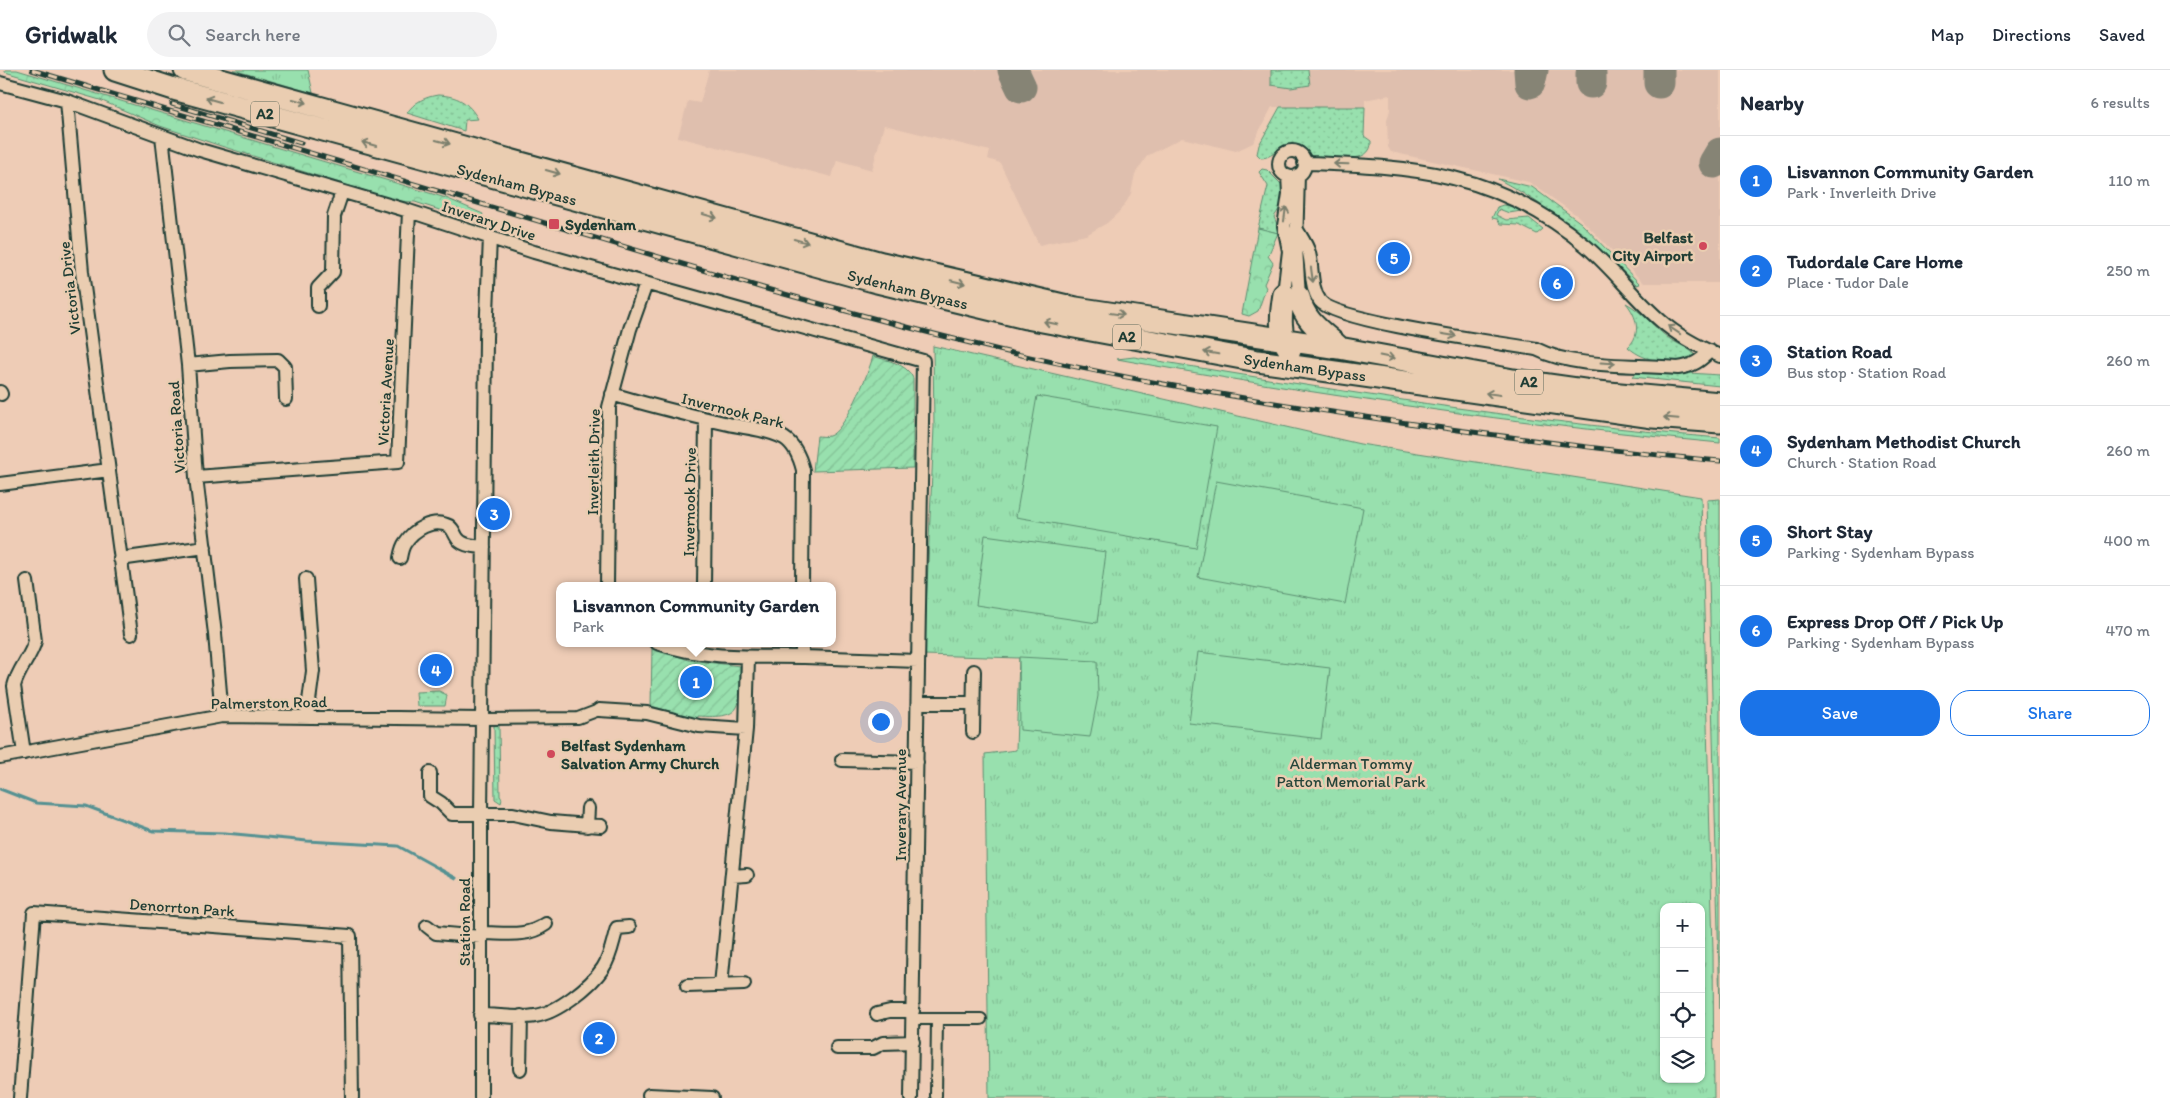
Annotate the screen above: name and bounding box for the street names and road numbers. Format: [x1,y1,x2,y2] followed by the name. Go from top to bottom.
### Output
[251,102,279,126] road number: A2
[455,159,579,210] street label: Sydenham Bypass
[439,196,538,245] street label: Inverary Drive
[54,240,85,336] street label: Victoria Drive
[846,265,970,314] street label: Sydenham Bypass
[1113,324,1141,350] road number: A2
[373,338,398,446] street label: Victoria Avenue
[1242,349,1367,386] street label: Sydenham Bypass
[1515,370,1543,394] road number: A2
[164,380,189,474] street label: Victoria Road
[680,389,787,433] street label: Invernook Park
[583,408,604,516] street label: Inverleith Drive
[679,447,700,557] street label: Invernook Drive
[211,692,328,713] street label: Palmerston Road
[891,749,910,861] street label: Inverary Avenue
[455,877,474,966] street label: Station Road
[129,894,236,921] street label: Denorrton Park

